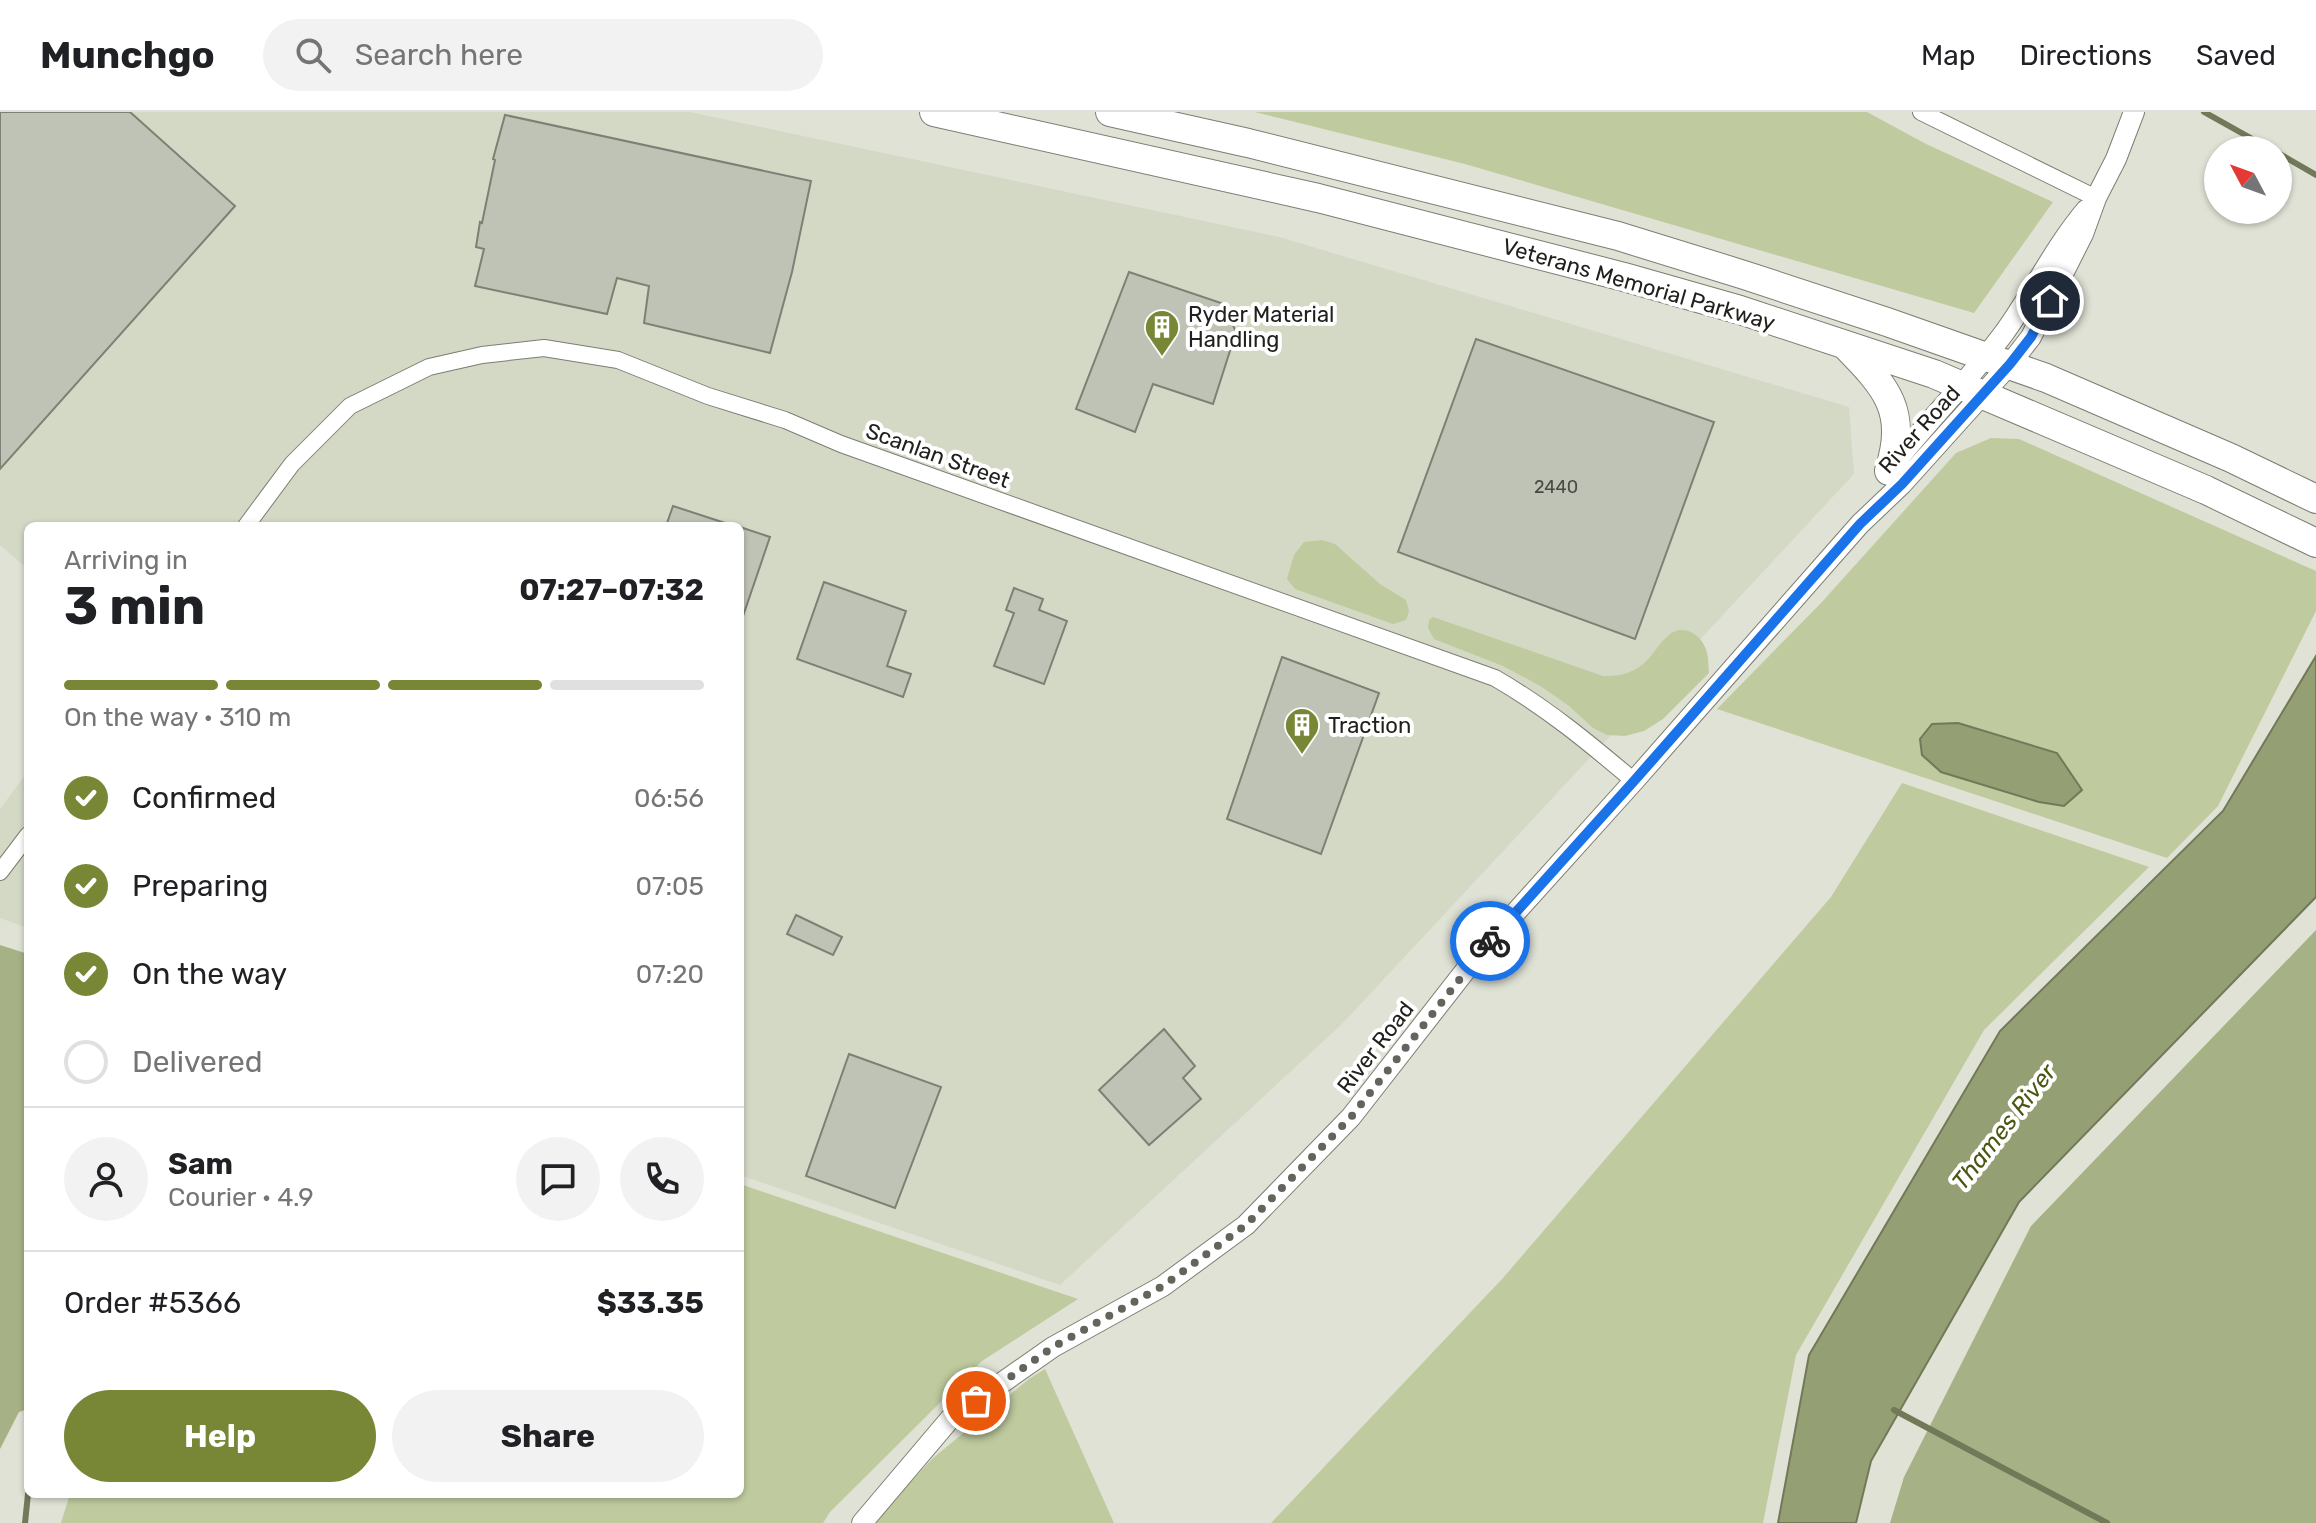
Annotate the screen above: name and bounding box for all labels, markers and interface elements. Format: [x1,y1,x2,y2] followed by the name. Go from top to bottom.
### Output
[263,19,823,91] search box
[40,32,215,78] text: Munchgo
[291,33,335,77] icon: search
[355,37,523,73] text: Search here
[1921,39,1975,72] text: Map
[2019,39,2152,72] text: Directions
[2196,39,2276,72] text: Saved
[2204,136,2292,224] north arrow
[2204,136,2292,224] map controls
[1499,233,1778,336] street label: Veterans Memorial Parkway
[2016,267,2084,335] pin
[2028,279,2072,323] icon: home
[1188,301,1334,353] place label: Ryder Material Handling
[1143,308,1181,358] building icon: Ryder Material Handling
[1873,380,1966,479] street label: River Road
[862,417,1014,494] street label: Scanlan Street
[1534,476,1578,498] house number: 2440
[64,545,188,576] text: Arriving in
[519,572,704,608] text: 07:27–07:32
[64,575,205,637] text: 3 min
[64,702,291,733] text: On the way · 310 m
[1283,706,1321,756] building icon: Traction
[1328,712,1411,739] place label: Traction
[64,776,108,820] icon: check
[132,780,276,816] text: Confirmed
[634,783,704,814] text: 06:56
[64,864,108,908] icon: check
[132,868,268,904] text: Preparing
[636,871,704,902] text: 07:05
[1450,901,1530,981] courier
[1468,919,1512,963] icon: bike
[64,952,108,996] icon: check
[132,956,287,992] text: On the way
[636,959,704,990] text: 07:20
[1331,996,1420,1099] street label: River Road
[132,1044,263,1080] text: Delivered
[1946,1058,2062,1195] water label: Thames River
[64,1137,148,1221] button: person
[516,1137,600,1221] button: chat
[620,1137,704,1221] button: phone
[168,1146,233,1182] text: Sam
[168,1182,314,1213] text: Courier · 4.9
[64,1285,241,1321] text: Order #5366
[597,1285,704,1321] text: $33.35
[942,1367,1010,1435] pin
[954,1379,998,1423] icon: bag
[64,1390,376,1482] button: Help
[392,1390,704,1482] button: Share

